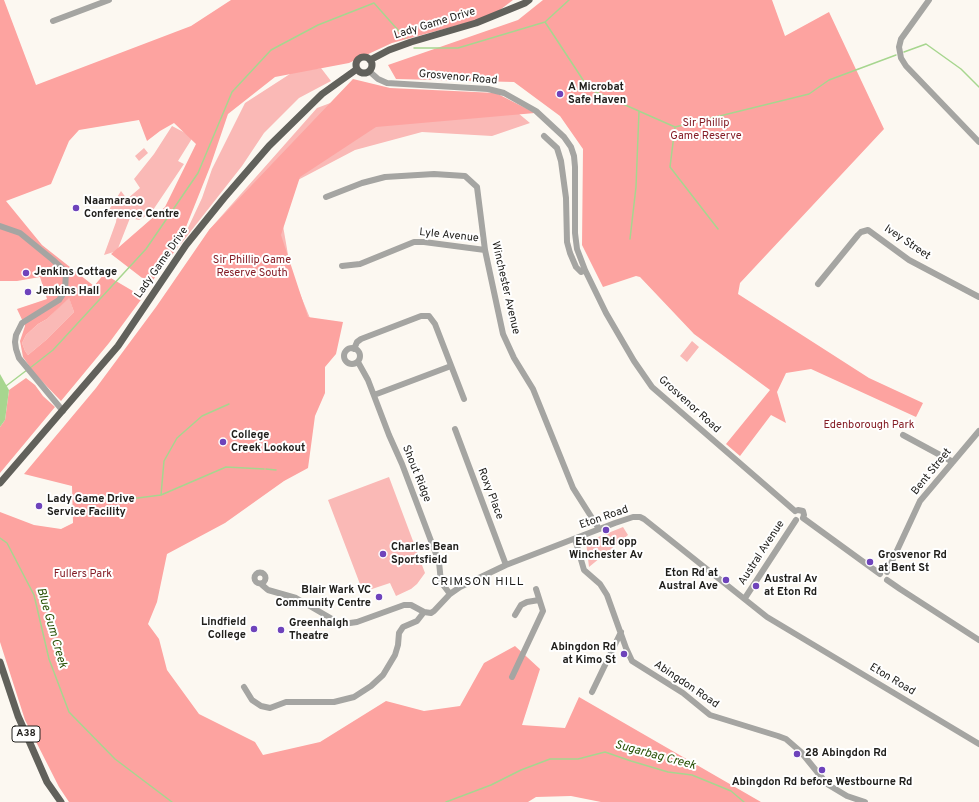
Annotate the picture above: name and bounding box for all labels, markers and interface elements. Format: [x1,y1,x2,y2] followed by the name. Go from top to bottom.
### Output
[393,5,477,43] street label: Lady Game Drive
[418,68,498,88] street label: Grosvenor Road
[568,81,626,107] place label: A Microbat Safe Haven
[555,89,565,99] marker: A Microbat Safe Haven
[670,117,742,143] park label: Sir Phillip Game Reserve
[84,195,179,221] place label: Naamaraoo Conference Centre
[71,203,81,213] marker: Naamaraoo Conference Centre
[881,223,933,263] street label: Ivey Street
[132,225,192,301] street label: Lady Game Drive
[419,226,479,246] street label: Lyle Avenue
[488,240,522,336] street label: Winchester Avenue
[213,254,291,280] park label: Sir Phillip Game Reserve South
[34,266,117,280] place label: Jenkins Cottage
[21,268,31,278] marker: Jenkins Cottage
[36,285,99,299] place label: Jenkins Hall
[23,287,33,297] marker: Jenkins Hall
[655,374,723,436] street label: Grosvenor Road
[823,419,915,433] park label: Edenborough Park
[231,429,305,455] place label: College Creek Lookout
[218,437,228,447] marker: College Creek Lookout
[399,444,433,504] street label: Shout Ridge
[909,446,955,498] street label: Bent Street
[474,466,506,522] street label: Roxy Place
[47,493,135,519] place label: Lady Game Drive Service Facility
[34,501,44,511] marker: Lady Game Drive Service Facility
[578,503,630,533] street label: Eton Road
[736,518,788,588] street label: Austral Avenue
[601,525,611,535] marker: Eton Rd opp Winchester Av
[569,536,643,562] place label: Eton Rd opp Winchester Av
[391,541,459,567] place label: Charles Bean Sportsfield
[378,549,388,559] marker: Charles Bean Sportsfield
[878,549,947,575] place label: Grosvenor Rd at Bent St
[865,557,875,567] marker: Grosvenor Rd at Bent St
[659,567,718,593] place label: Eton Rd at Austral Ave
[54,568,112,582] park label: Fullers Park
[764,573,818,599] place label: Austral Av at Eton Rd
[721,575,731,585] marker: Eton Rd at Austral Ave
[432,576,524,590] district label: CRIMSON HILL
[751,581,761,591] marker: Austral Av at Eton Rd
[275,584,371,610] place label: Blair Wark VC Community Centre
[33,586,69,670] water label: Blue Gum Creek
[374,592,384,602] marker: Blair Wark VC Community Centre
[201,616,246,642] place label: Lindfield College
[289,617,349,643] place label: Greenhalgh Theatre
[249,624,259,634] marker: Lindfield College
[276,625,286,635] marker: Greenhalgh Theatre
[551,641,616,667] place label: Abingdon Rd at Kimo St
[619,649,629,659] marker: Abingdon Rd at Kimo St
[651,658,721,712] street label: Abingdon Road
[867,661,917,699] street label: Eton Road
[12,726,40,742] road number: A38
[613,738,697,774] water label: Sugarbag Creek
[805,747,887,761] place label: 28 Abingdon Rd
[792,749,802,759] marker: 28 Abingdon Rd
[817,765,827,775] marker: Abingdon Rd before Westbourne Rd
[732,776,912,790] place label: Abingdon Rd before Westbourne Rd

